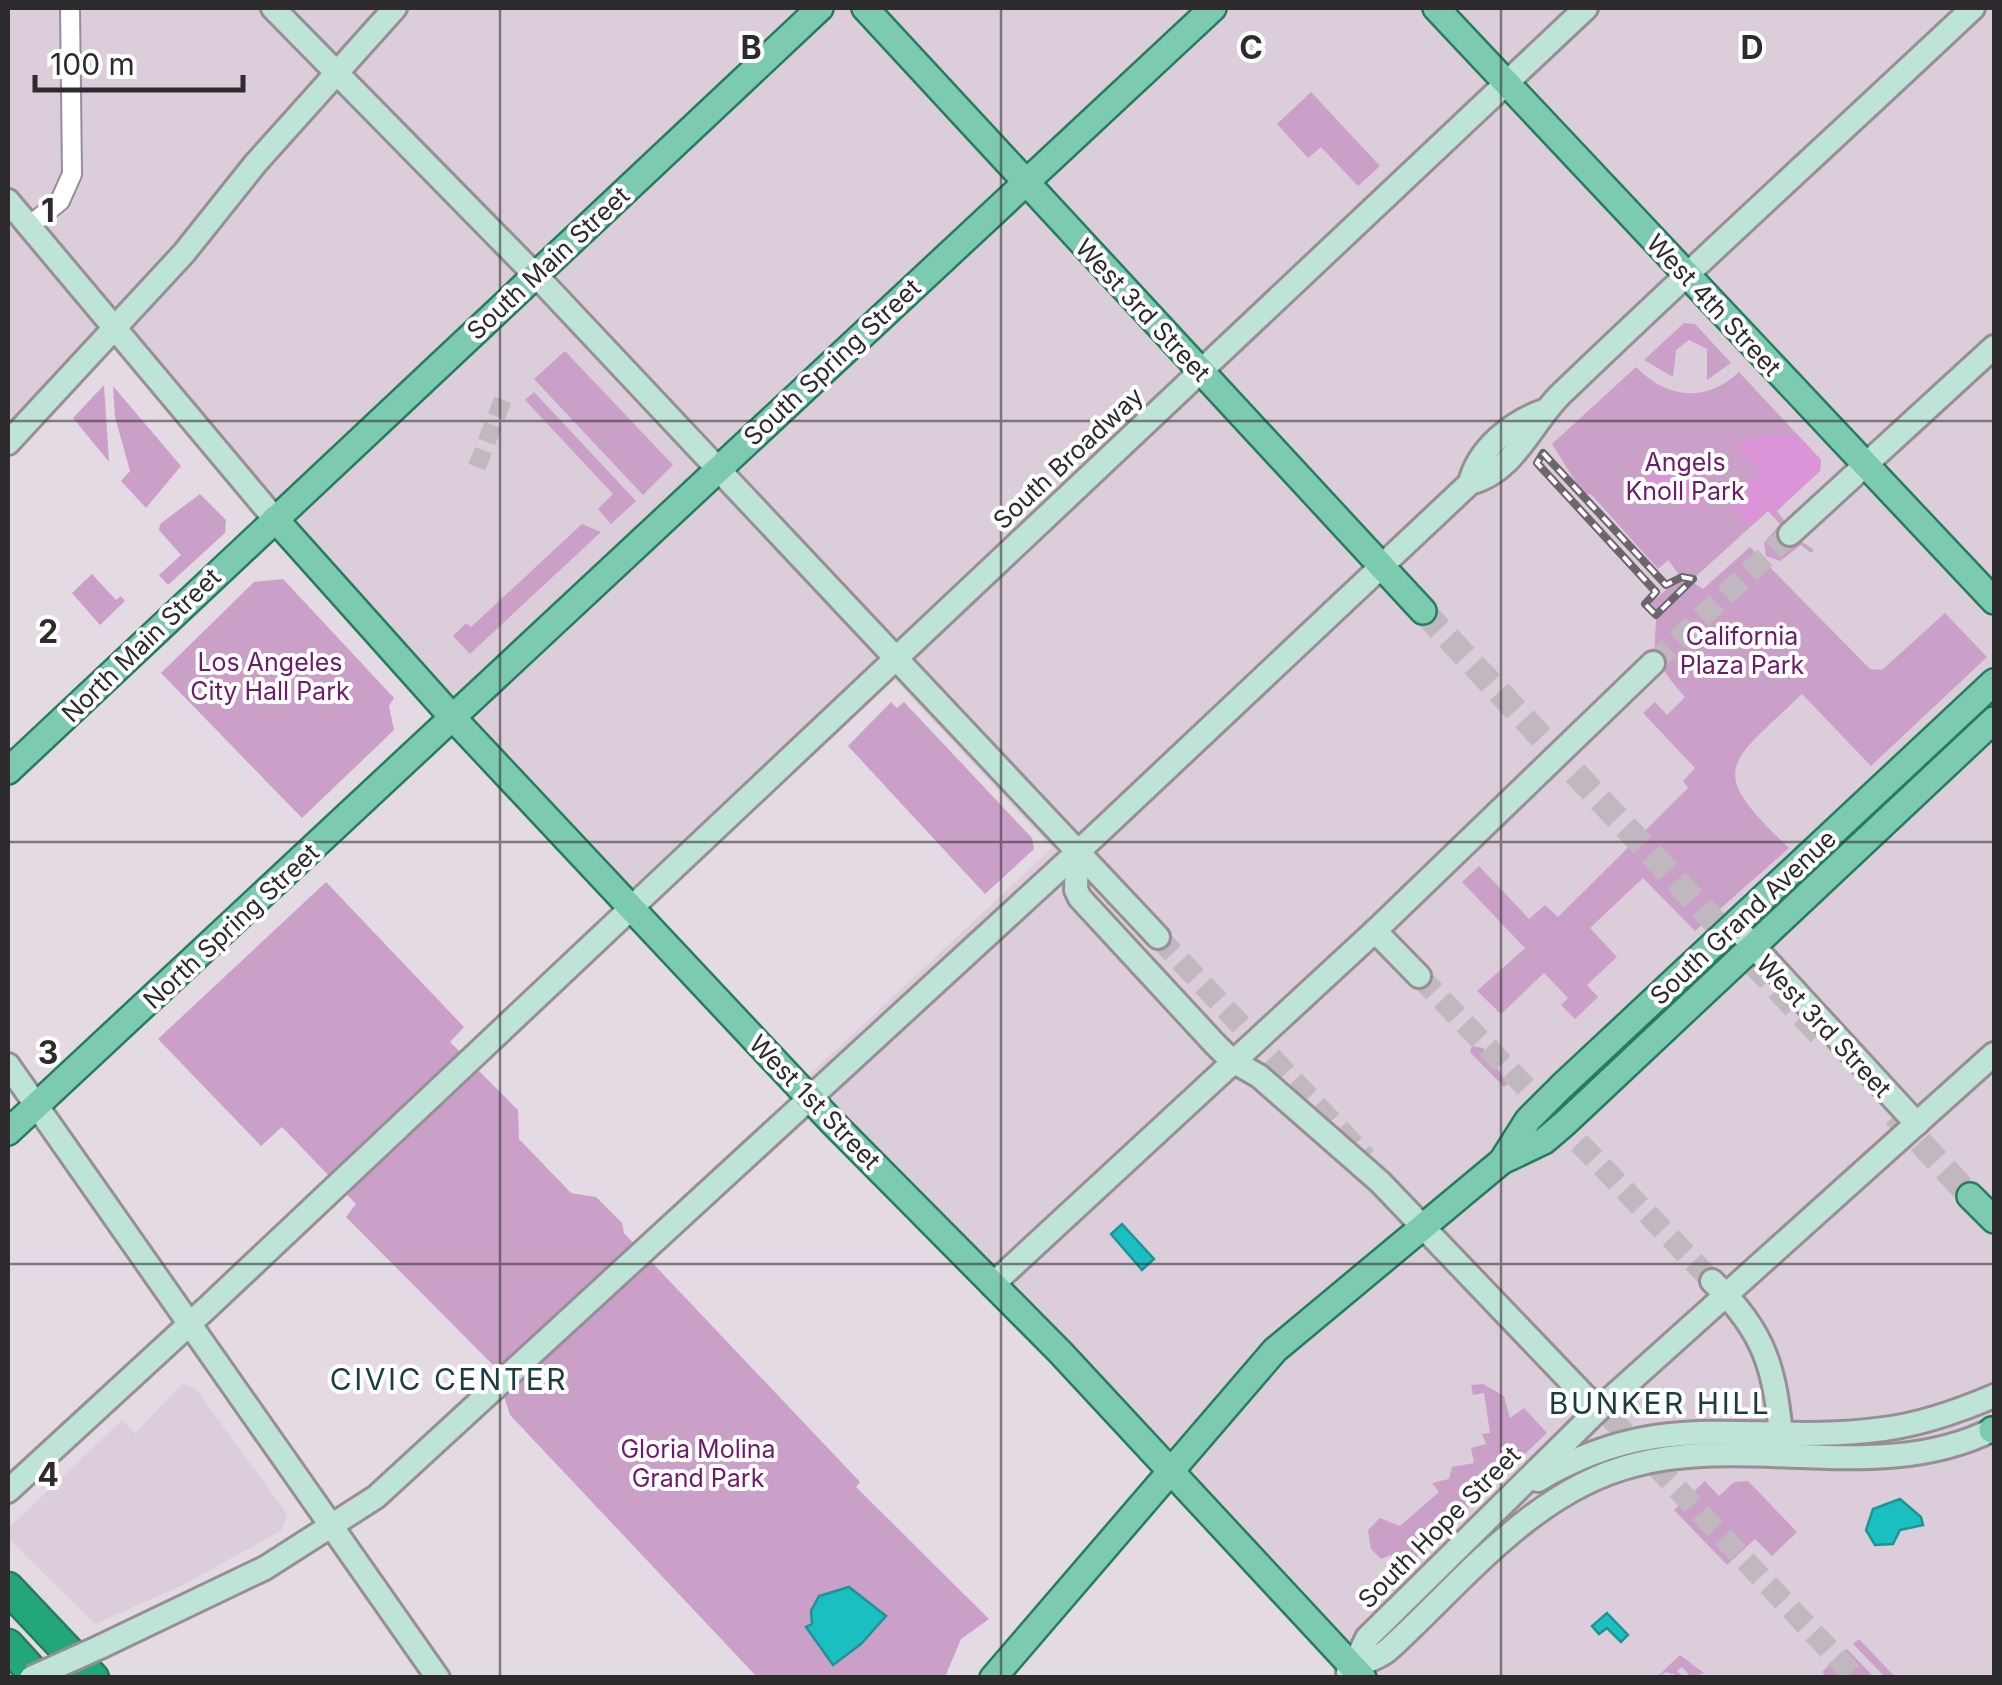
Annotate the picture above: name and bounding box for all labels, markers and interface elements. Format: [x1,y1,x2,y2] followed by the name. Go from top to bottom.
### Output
[740,28,762,67] text: B
[1239,28,1263,67] text: C
[1740,28,1764,67] text: D
[35,30,242,92] scale bar
[50,46,135,82] text: 100 m
[461,180,635,346] street label: South Main Street
[41,191,55,230] text: 1
[1641,228,1787,382] street label: West 4th Street
[1069,233,1217,387] street label: West 3rd Street
[737,272,927,452] street label: South Spring Street
[987,381,1149,535] street label: South Broadway
[1625,447,1745,506] park label: Angels Knoll Park
[56,562,226,728] street label: North Main Street
[38,612,58,651] text: 2
[1680,621,1805,680] park label: California Plaza Park
[190,647,350,706] park label: Los Angeles City Hall Park
[1644,823,1842,1011] street label: South Grand Avenue
[137,837,325,1015] street label: North Spring Street
[1750,949,1898,1103] street label: West 3rd Street
[743,1028,887,1176] street label: West 1st Street
[38,1033,58,1072] text: 3
[330,1361,568,1397] district label: CIVIC CENTER
[1549,1385,1771,1421] district label: BUNKER HILL
[620,1434,776,1493] park label: Gloria Molina Grand Park
[1352,1440,1526,1614] street label: South Hope Street
[37,1455,59,1494] text: 4

